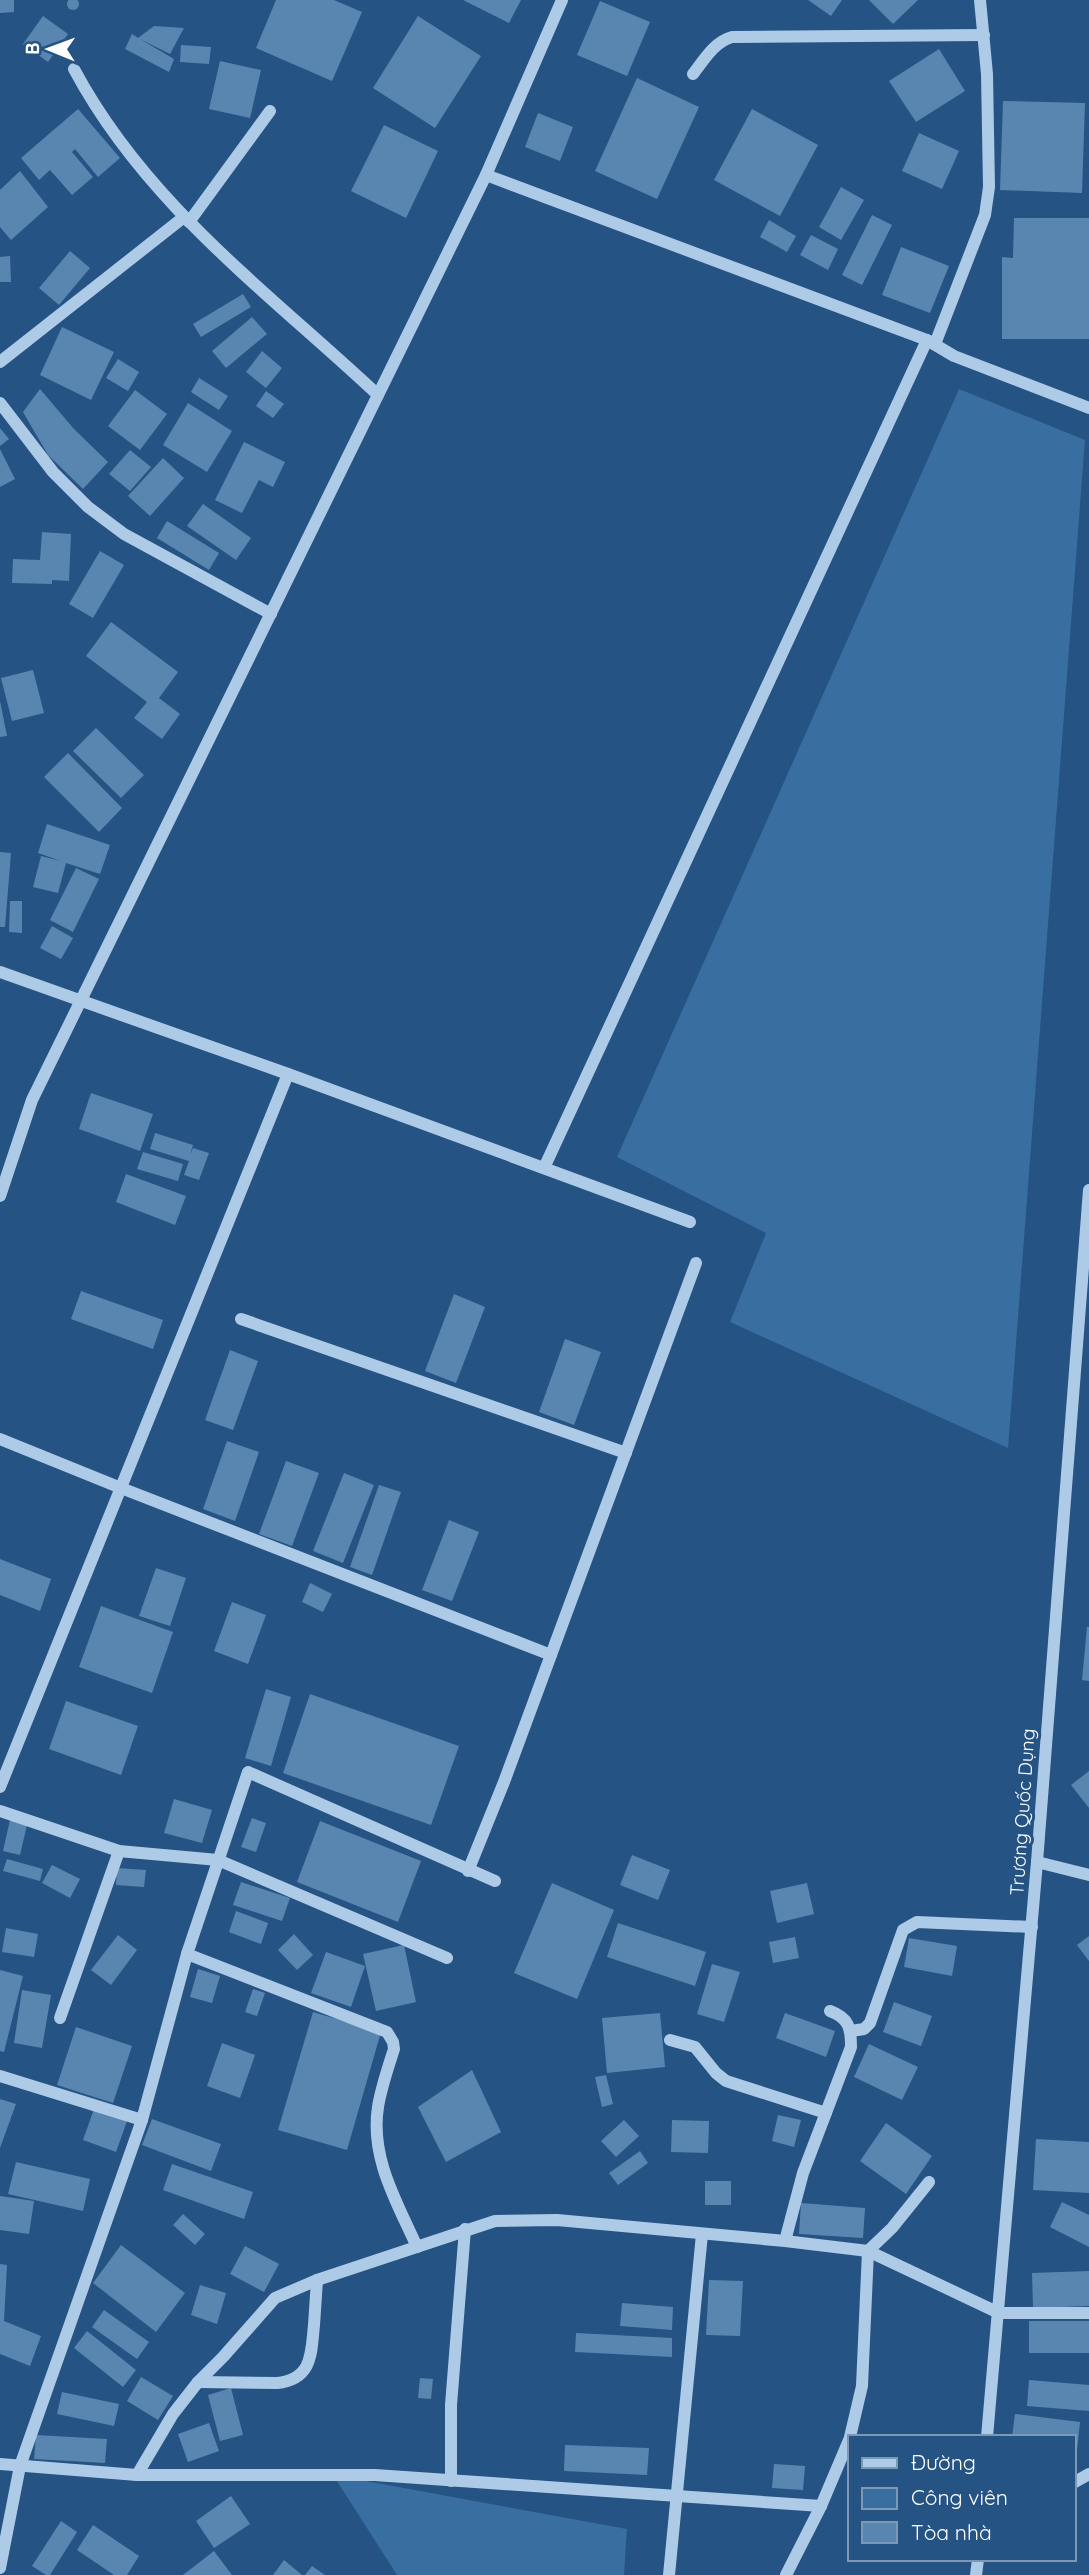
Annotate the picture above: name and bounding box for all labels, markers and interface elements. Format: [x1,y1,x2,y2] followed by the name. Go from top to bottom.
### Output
[14,14,84,84] north arrow
[20,42,44,55] text: B
[1004,1728,1040,1896] street label: Trương Quốc Dụng
[848,2435,1075,2561] legend
[911,2449,976,2475] text: Đường
[911,2484,1008,2510] text: Công viên
[911,2519,992,2545] text: Tòa nhà

